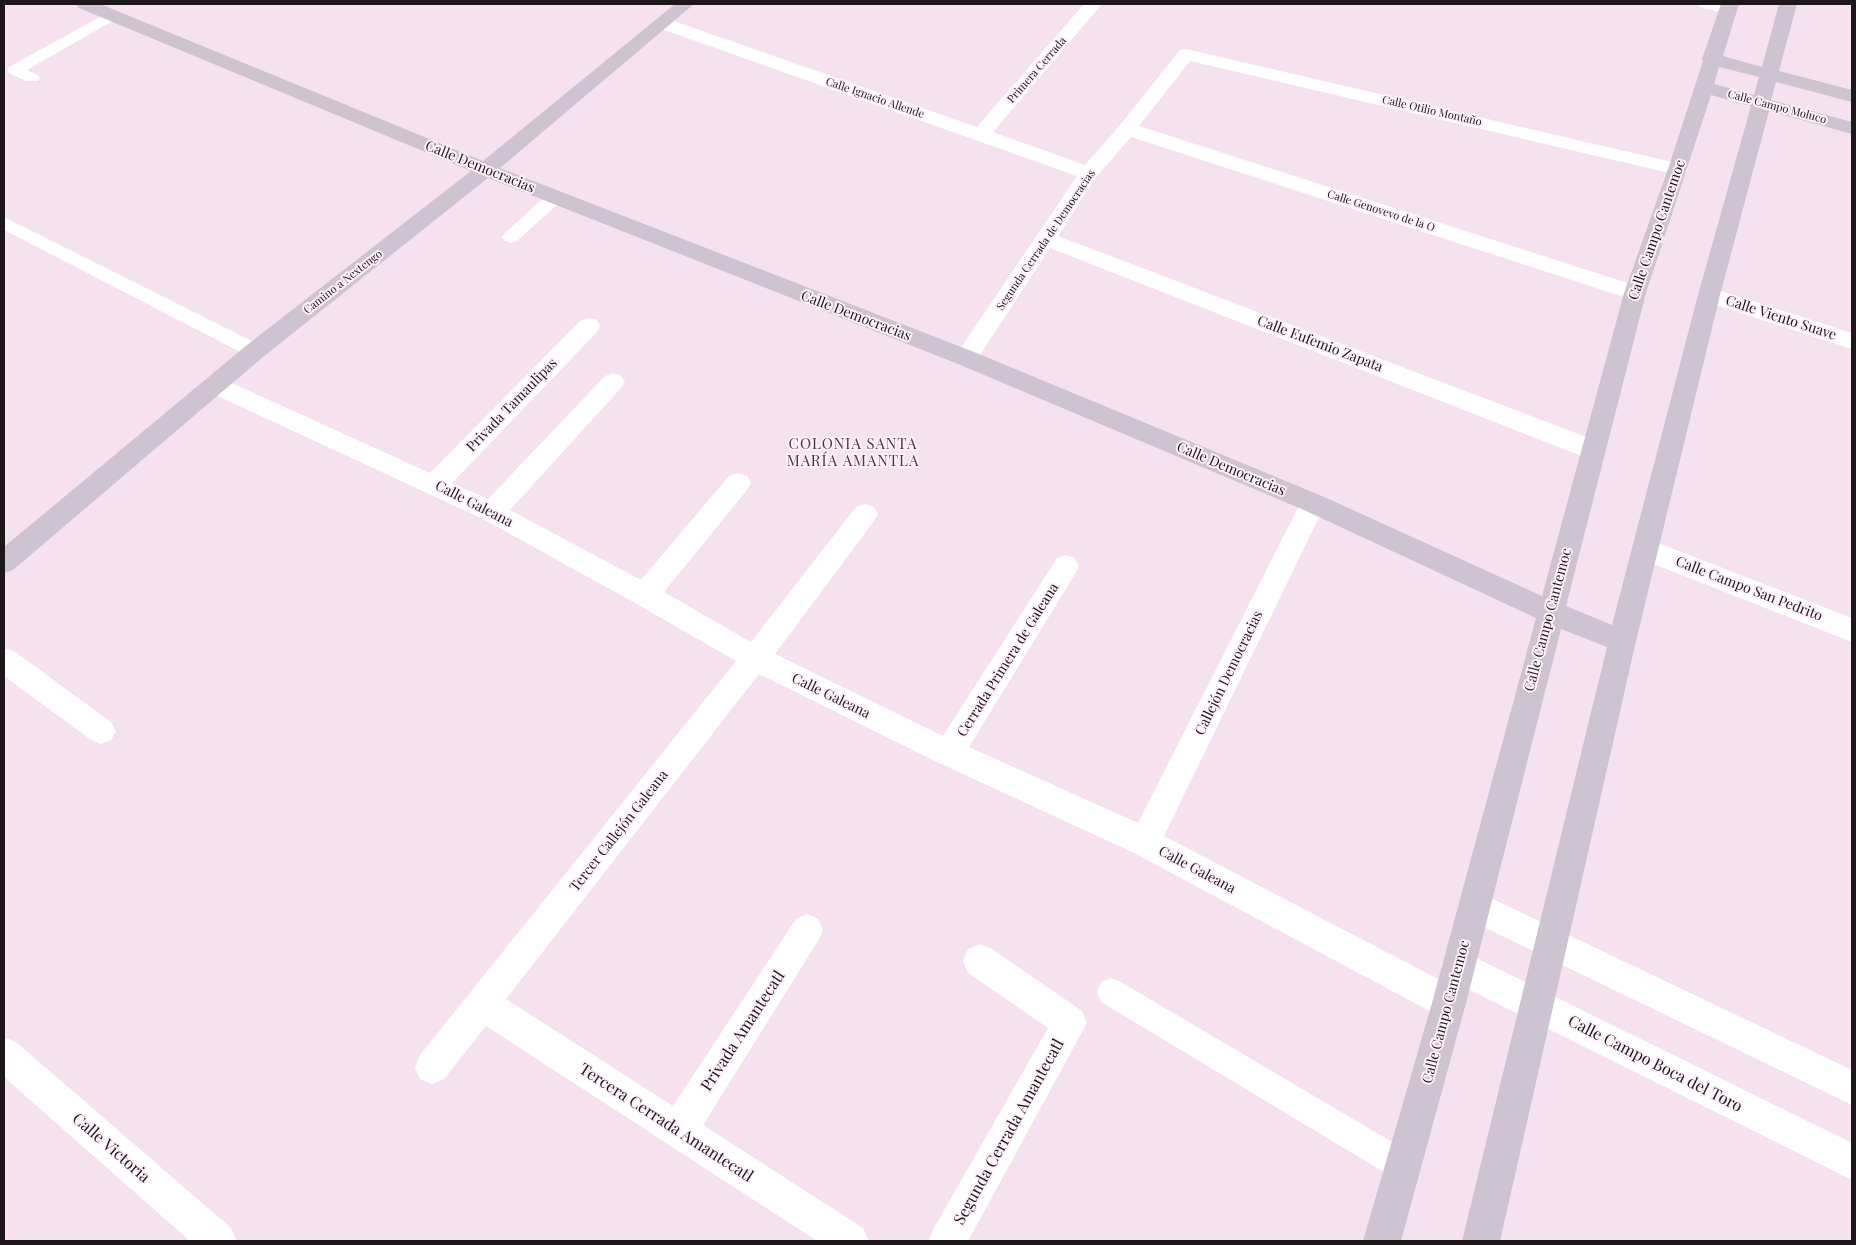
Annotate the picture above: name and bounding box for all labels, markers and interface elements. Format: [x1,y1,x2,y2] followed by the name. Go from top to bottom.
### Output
[1005,34,1069,106] street label: Primera Cerrada
[824,75,926,121] street label: Calle Ignacio Allende
[1726,87,1828,127] street label: Calle Campo Moluco
[1381,93,1483,129] street label: Calle Otilio Montaño
[423,137,537,197] street label: Calle Democracias
[1625,158,1689,302] street label: Calle Campo Cantemoc
[994,167,1098,313] street label: Segunda Cerrada de Democracias
[1326,187,1436,235] street label: Calle Genovevo de la O
[301,247,385,317] street label: Camino a Nextengo
[799,287,913,345] street label: Calle Democracias
[1723,292,1839,344] street label: Calle Viento Suave
[1255,312,1385,376] street label: Calle Eufemio Zapata
[463,355,561,455] street label: Privada Tamaulipas
[785,435,921,470] district label: COLONIA SANTA MARÍA AMANTLA
[1174,439,1288,499] street label: Calle Democracias
[432,477,516,531] street label: Calle Galeana
[1521,547,1575,693] street label: Calle Campo Cantemoc
[1673,553,1825,625] street label: Calle Campo San Pedrito
[954,580,1062,740] street label: Cerrada Primera de Galeana
[1192,608,1266,738] street label: Callejón Democracias
[789,670,873,722] street label: Calle Galeana
[566,767,672,895] street label: Tercer Callejón Galeana
[1156,843,1238,897] street label: Calle Galeana
[1419,939,1473,1085] street label: Calle Campo Cantemoc
[697,967,789,1095] street label: Privada Amantecatl
[1565,1012,1745,1116] street label: Calle Campo Boca del Toro
[950,1036,1068,1228] street label: Segunda Cerrada Amantecatl
[576,1060,756,1186] street label: Tercera Cerrada Amantecatl
[68,1109,154,1187] street label: Calle Victoria

